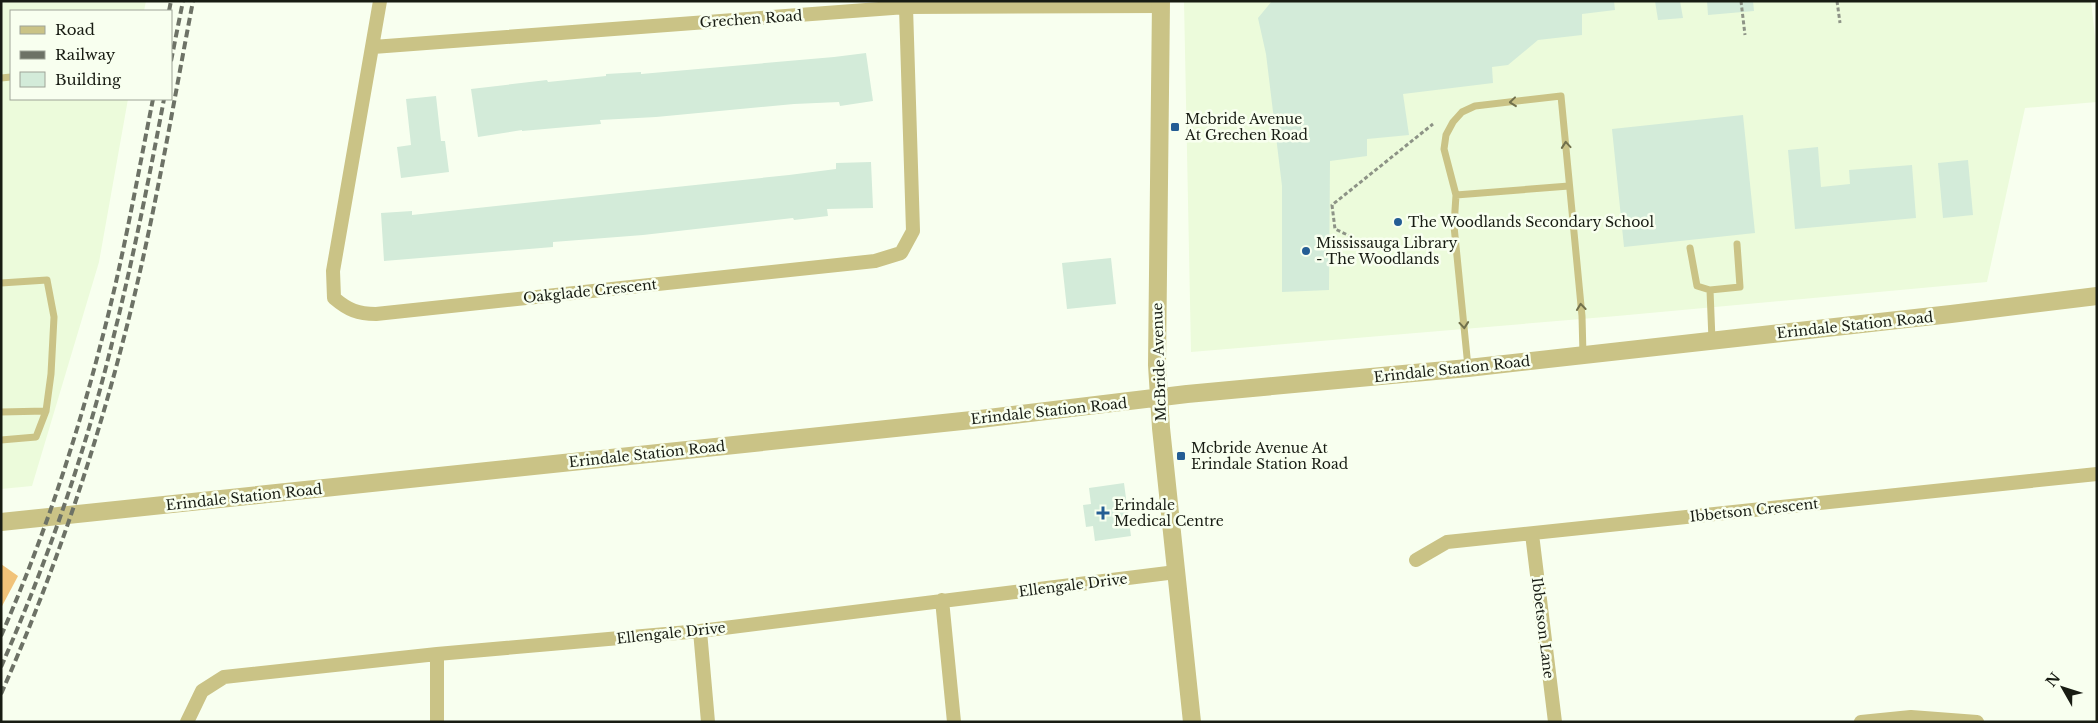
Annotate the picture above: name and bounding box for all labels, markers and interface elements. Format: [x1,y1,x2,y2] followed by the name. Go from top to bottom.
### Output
[699,6,803,32] street label: Grechen Road
[10,10,172,100] legend
[55,20,95,39] text: Road
[55,45,116,64] text: Railway
[55,70,122,89] text: Building
[1508,96,1516,107] one-way arrow
[1184,110,1308,144] place label: Mcbride Avenue At Grechen Road
[1169,121,1181,133] marker: Mcbride Avenue At Grechen Road
[1560,141,1571,149] one-way arrow
[1408,213,1655,231] place label: The Woodlands Secondary School
[1392,216,1404,228] marker: The Woodlands Secondary School
[1316,234,1458,268] place label: Mississauga Library - The Woodlands
[1300,245,1312,257] marker: Mississauga Library - The Woodlands
[522,275,658,307] street label: Oakglade Crescent
[1148,302,1170,422] street label: McBride Avenue
[1576,302,1587,310] one-way arrow
[1776,308,1935,342] street label: Erindale Station Road
[1459,322,1470,330] one-way arrow
[1373,352,1532,386] street label: Erindale Station Road
[970,394,1129,428] street label: Erindale Station Road
[568,437,727,471] street label: Erindale Station Road
[1191,439,1349,473] place label: Mcbride Avenue At Erindale Station Road
[1175,450,1187,462] marker: Mcbride Avenue At Erindale Station Road
[165,480,324,514] street label: Erindale Station Road
[1689,494,1820,526] street label: Ibbetson Crescent
[1114,496,1224,530] place label: Erindale Medical Centre
[1096,506,1110,520] marker: Erindale Medical Centre
[1017,569,1129,601] street label: Ellengale Drive
[1528,576,1558,680] street label: Ibbetson Lane
[616,618,726,648] street label: Ellengale Drive
[2038,663,2088,713] north arrow
[2042,669,2064,691] text: N

